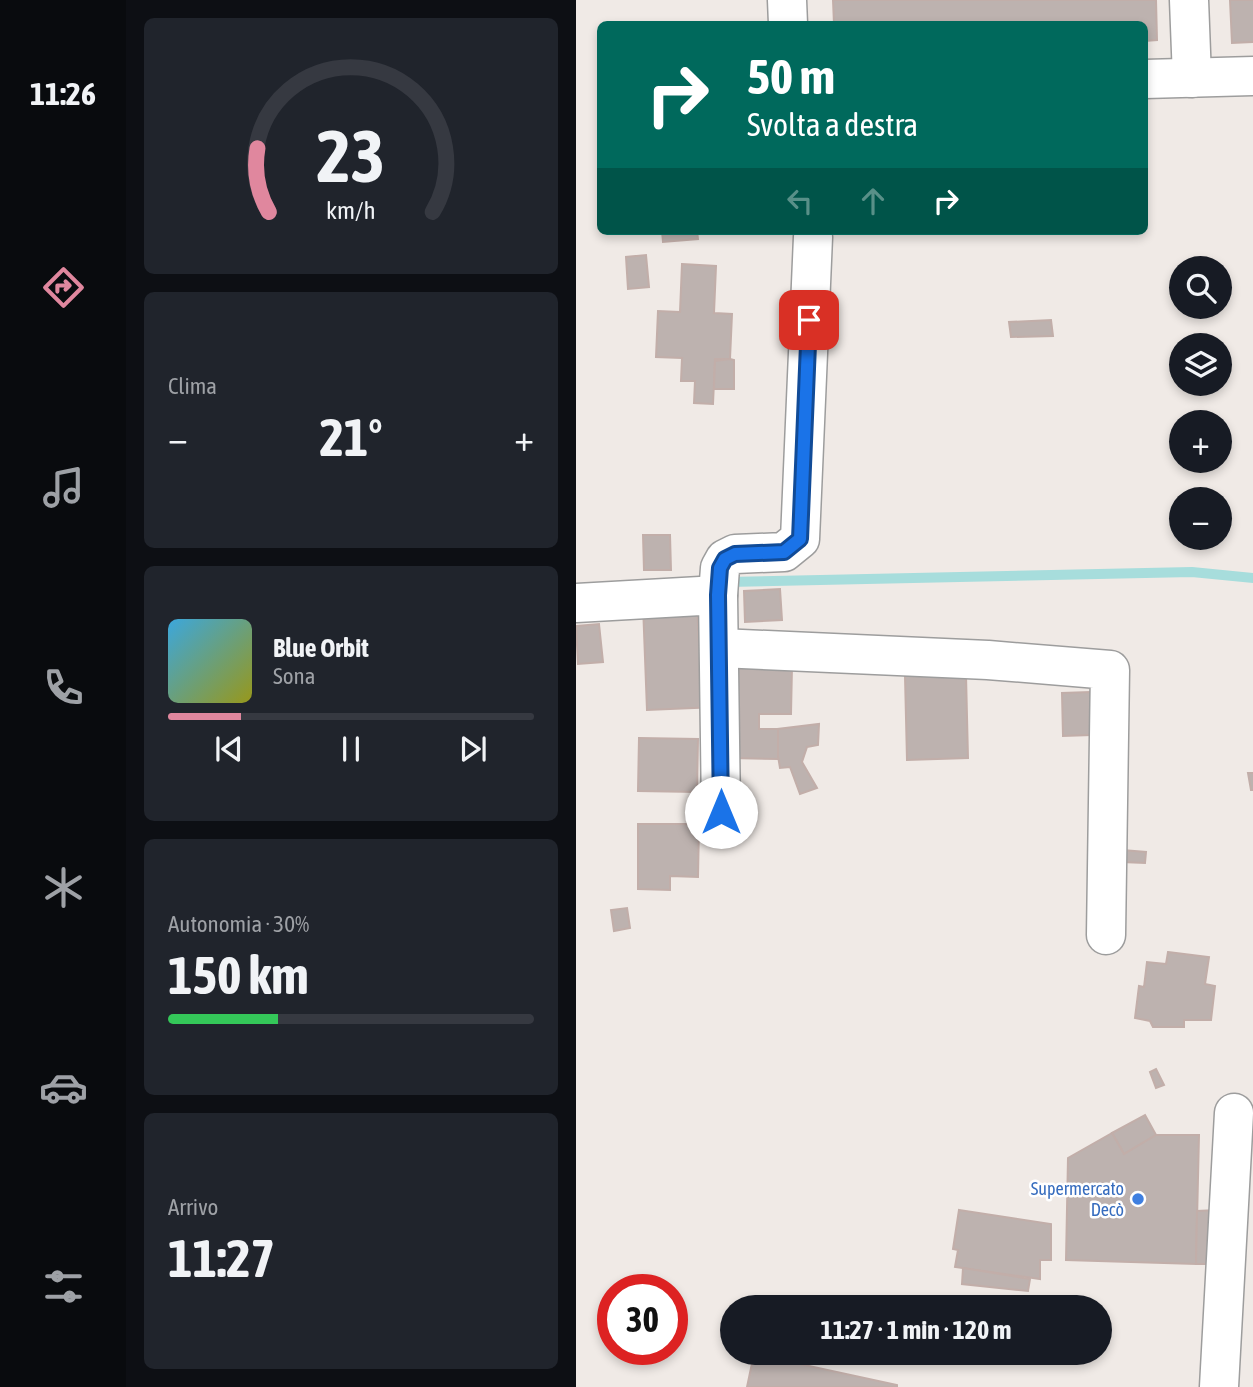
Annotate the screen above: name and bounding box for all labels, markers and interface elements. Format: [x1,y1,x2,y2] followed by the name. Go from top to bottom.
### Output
[747,48,835,104] text: 50 m
[632,49,723,140] icon: right
[30,75,96,112] text: 11:26
[747,106,918,143] text: Svolta a destra
[317,114,385,197] text: 23
[781,182,819,220] icon: left
[854,182,892,220] icon: ahead
[927,182,965,220] icon: right
[326,196,376,224] text: km/h
[1169,256,1232,550] map controls
[1169,256,1232,319] button: search
[39,263,88,312] icon: directions
[779,290,839,350] pin
[790,301,828,339] icon: arrive
[1169,333,1232,396] button: layers
[168,373,217,399] text: Clima
[319,407,383,467] text: 21°
[1169,410,1232,473] button: +
[168,416,188,459] text: −
[514,416,534,459] text: +
[39,463,88,512] icon: music
[1169,487,1232,550] button: −
[273,633,369,663] text: Blue Orbit
[39,663,88,712] icon: phone
[273,663,315,689] text: Sona
[210,730,248,768] icon: previous
[332,730,370,768] icon: pause
[454,730,492,768] icon: next
[684,775,758,849] position arrow
[39,863,88,912] icon: climate
[168,911,309,937] text: Autonomia · 30%
[168,945,309,1005] text: 150 km
[39,1063,88,1112] icon: car
[1031,1178,1124,1220] place label: Supermercato Decò
[1130,1191,1146,1207] marker: Supermercato Decò
[168,1194,218,1220] text: Arrivo
[168,1228,275,1288] text: 11:27
[39,1262,88,1311] icon: filters
[597,1274,688,1365] speed limit sign: 30
[821,1315,1011,1345] text: 11:27 · 1 min · 120 m

